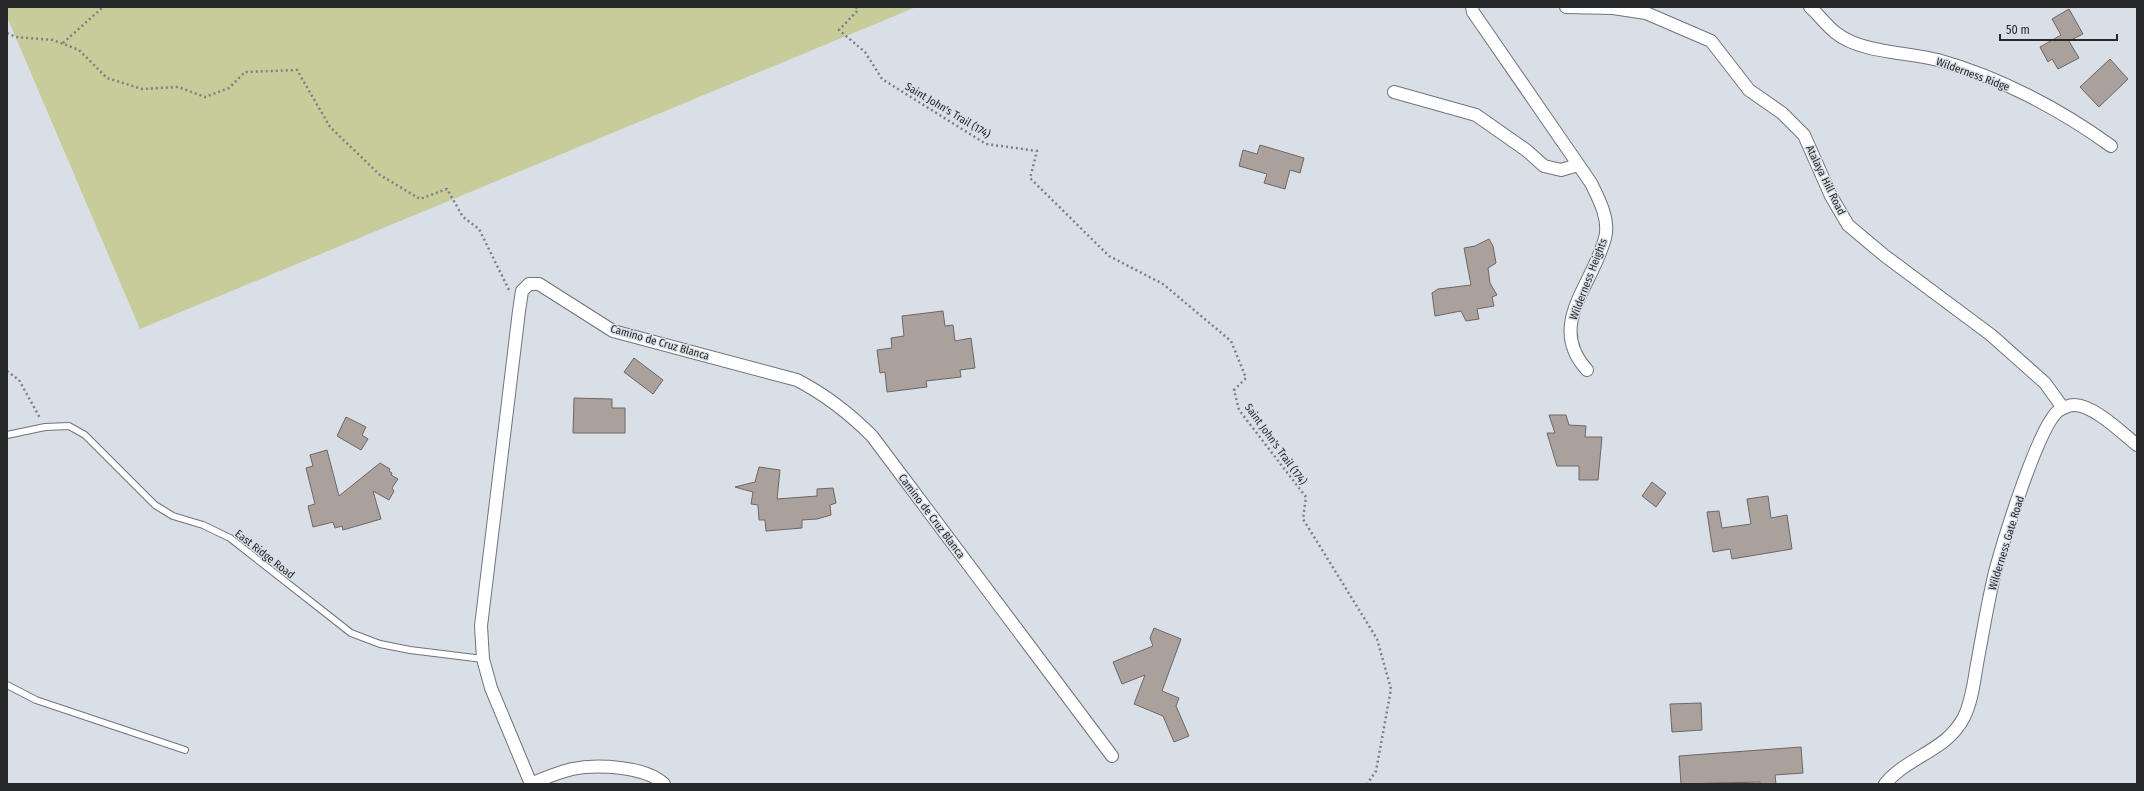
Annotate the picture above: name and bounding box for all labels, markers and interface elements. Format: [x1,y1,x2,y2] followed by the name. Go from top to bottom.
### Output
[2000,16,2117,42] scale bar
[2006,23,2030,37] text: 50 m
[1934,55,2011,94] street label: Wilderness Ridge
[903,80,993,141] street label: Saint John's Trail (174)
[1803,143,1848,217] street label: Atalaya Hill Road
[1567,236,1610,322] street label: Wilderness Heights
[609,322,711,363] street label: Camino de Cruz Blanca
[1242,401,1309,487] street label: Saint John's Trail (174)
[896,472,968,561] street label: Camino de Cruz Blanca
[1986,494,2027,592] street label: Wilderness Gate Road
[232,527,297,582] street label: East Ridge Road

